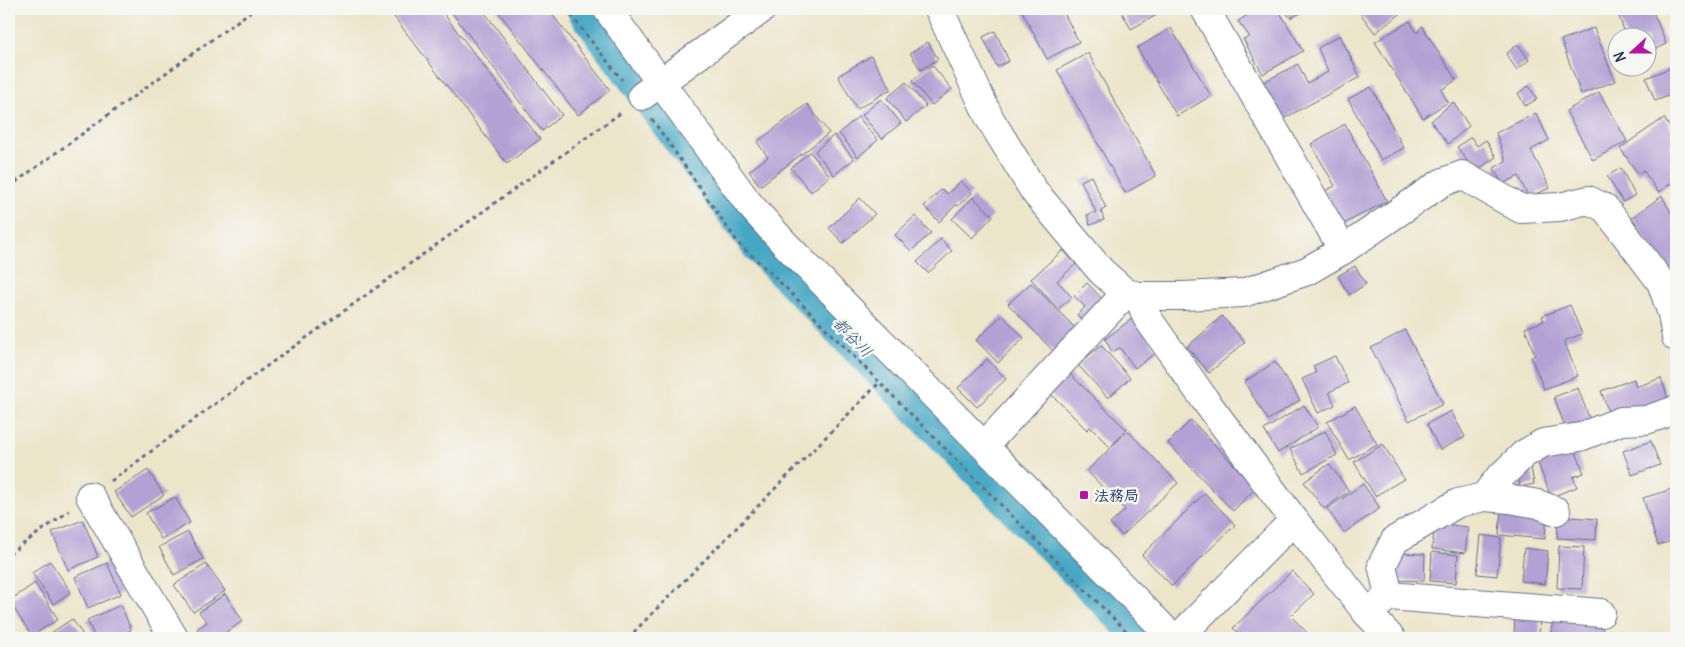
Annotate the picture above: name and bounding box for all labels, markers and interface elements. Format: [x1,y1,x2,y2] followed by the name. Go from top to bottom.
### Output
[1608,28,1658,78] north arrow
[1610,49,1630,64] text: N
[829,313,877,361] water label: 都谷川
[1094,486,1139,505] place label: 法務局
[1078,489,1090,501] marker: 法務局

